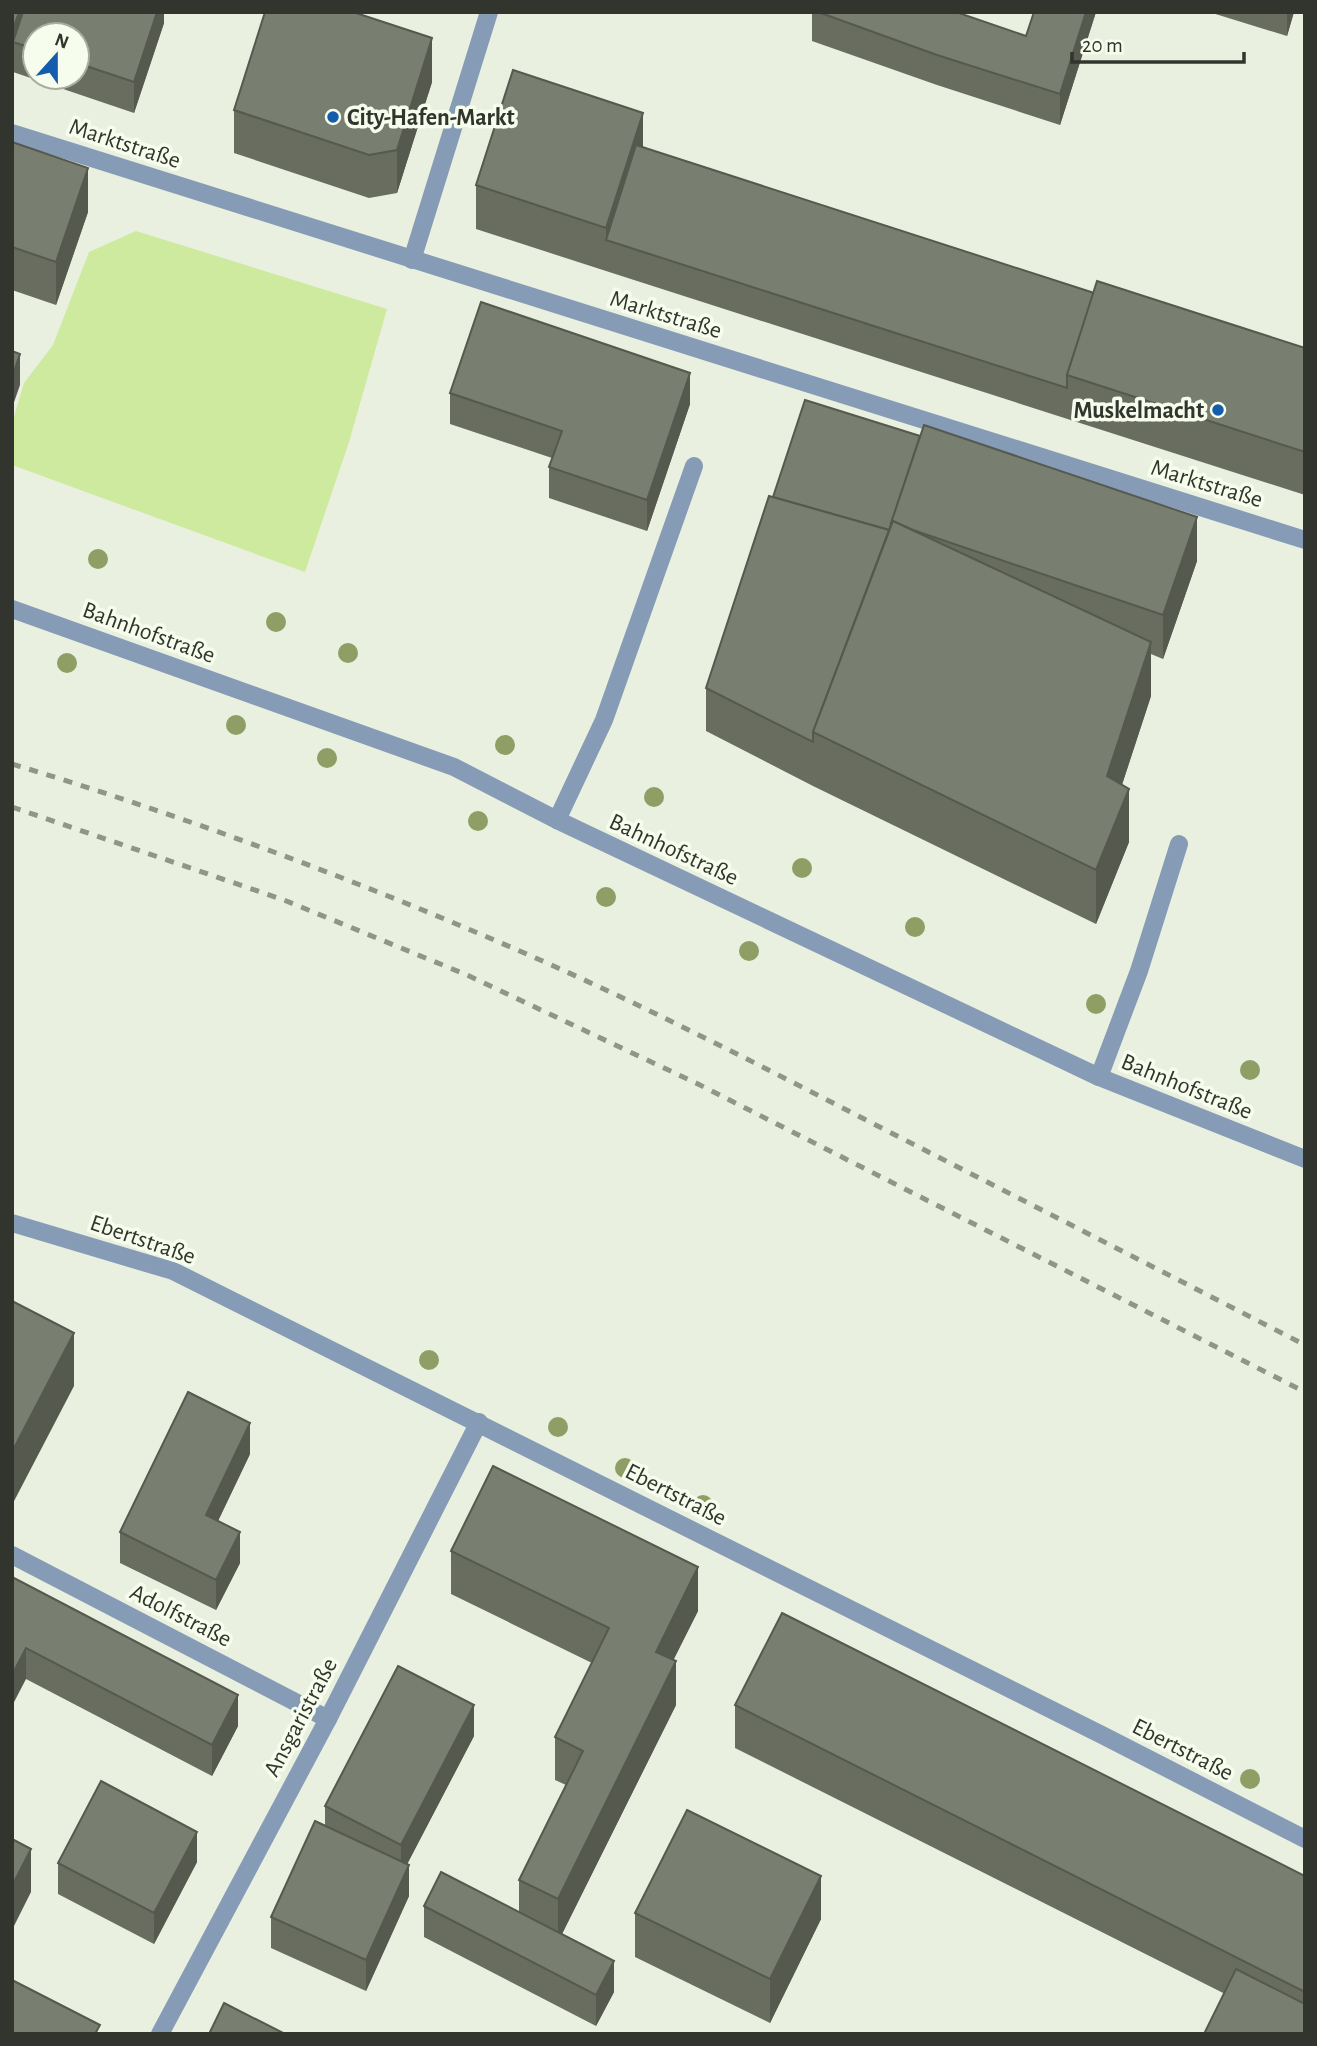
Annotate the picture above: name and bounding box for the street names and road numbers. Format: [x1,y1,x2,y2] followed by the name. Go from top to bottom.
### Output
[66,115,183,173] street label: Marktstraße
[607,287,724,343] street label: Marktstraße
[1148,456,1265,512] street label: Marktstraße
[79,598,218,668] street label: Bahnhofstraße
[605,810,742,890] street label: Bahnhofstraße
[1118,1050,1256,1124] street label: Bahnhofstraße
[87,1211,199,1269] street label: Ebertstraße
[621,1459,730,1531] street label: Ebertstraße
[126,1580,235,1652] street label: Adolfstraße
[260,1654,342,1781] street label: Ansgaristraße
[1128,1714,1237,1786] street label: Ebertstraße

